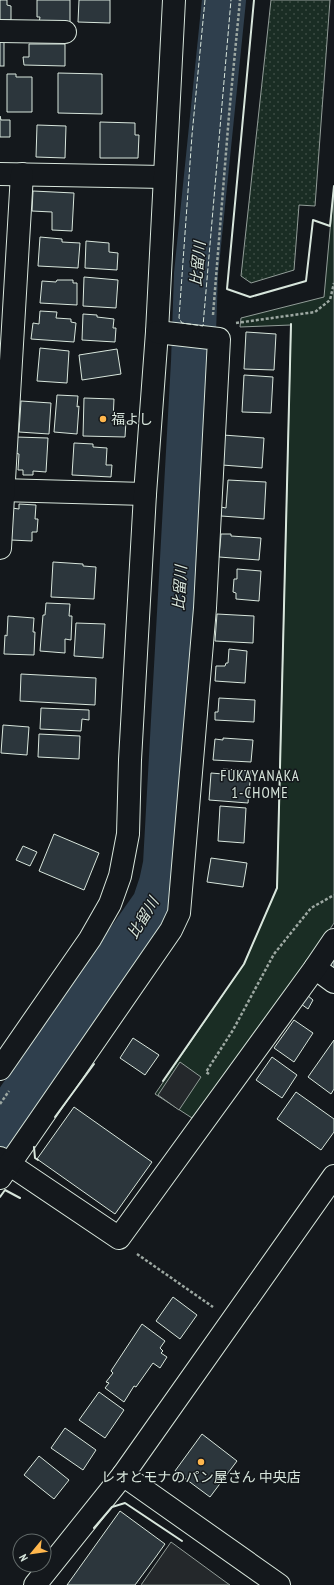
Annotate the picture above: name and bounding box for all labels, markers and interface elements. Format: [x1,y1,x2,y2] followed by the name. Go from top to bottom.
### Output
[186,239,209,287] water label: 比留川
[111,410,153,428] place label: 福よし
[98,414,108,424] marker: 福よし
[169,563,190,611] water label: 比留川
[220,766,300,802] district label: FUKAYANAKA 1-CHOME
[123,892,163,942] water label: 比留川
[196,1457,206,1467] marker: レオとモナのパン屋さん 中央店
[101,1468,301,1486] place label: レオとモナのパン屋さん 中央店
[12,1533,52,1573] north arrow
[16,1552,31,1564] text: N

